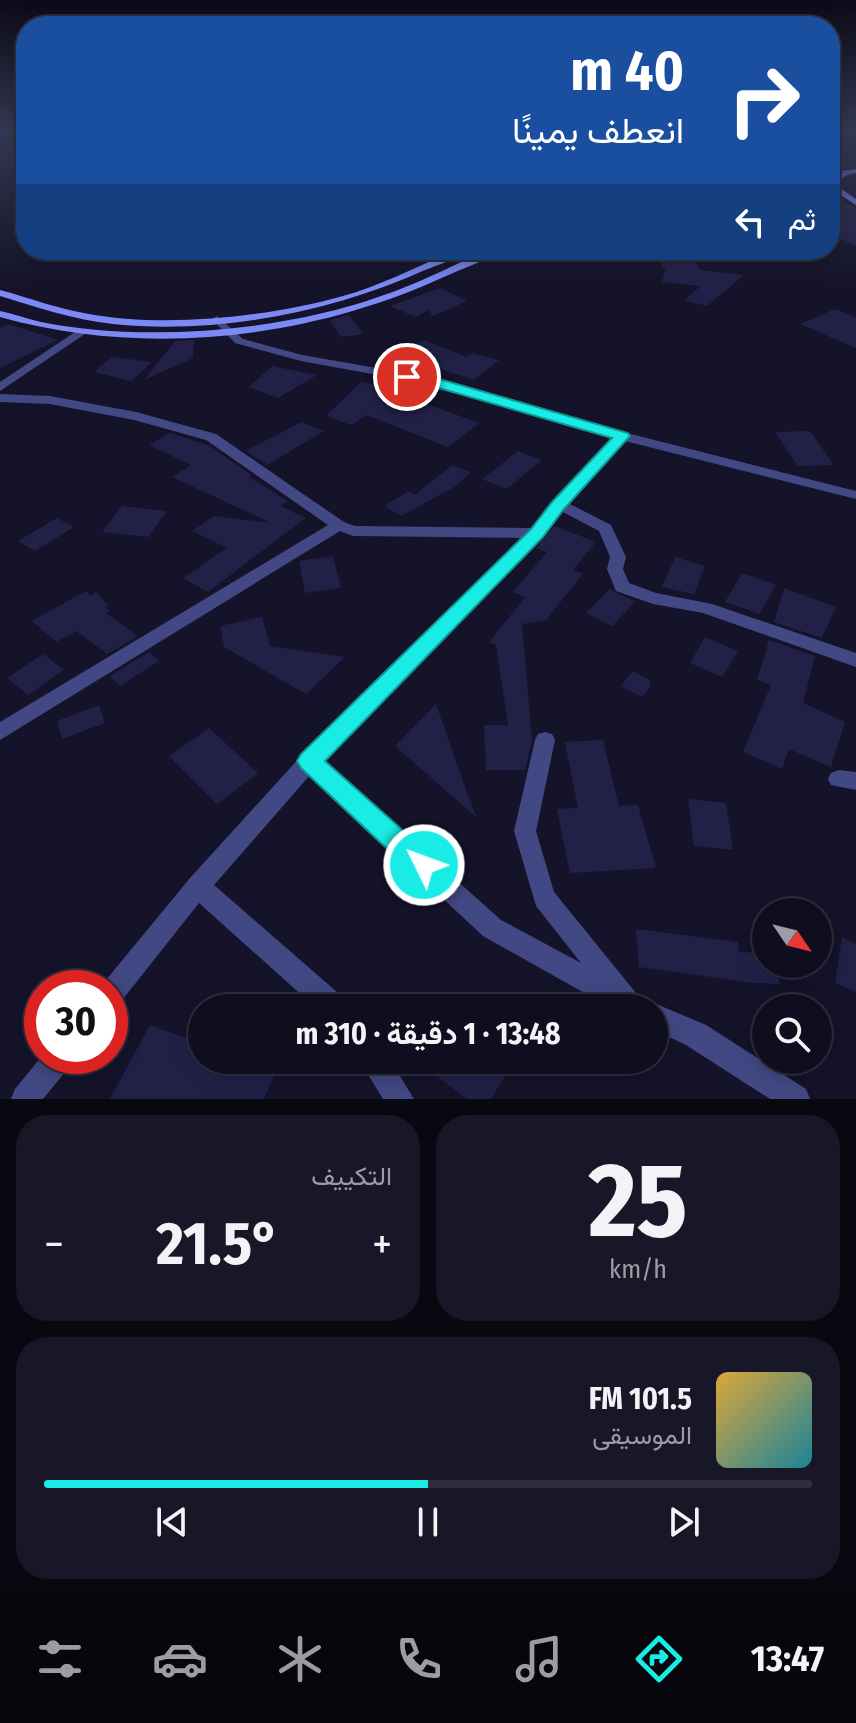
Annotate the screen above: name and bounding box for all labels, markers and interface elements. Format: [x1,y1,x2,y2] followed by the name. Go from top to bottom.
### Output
[570,38,684,105] text: 40 m
[712,48,816,152] icon: right
[512,109,684,153] text: انعطف يمينًا
[728,200,772,244] icon: left
[788,202,816,238] text: ثم
[373,343,441,411] pin
[385,355,429,399] icon: arrive
[382,823,466,907] position arrow
[752,898,832,978] north arrow
[752,898,832,1074] map controls
[24,970,128,1074] speed limit sign: 30
[752,994,832,1074] button: search
[295,1016,561,1052] text: 13:48 · 1 دقيقة · 310 m
[588,1139,688,1264] text: 25
[311,1161,392,1192] text: التكييف
[156,1208,280,1280] text: 21.5°
[44,1218,64,1271] text: −
[372,1218,392,1271] text: +
[609,1254,667,1285] text: km/h
[589,1381,692,1417] text: 101.5 FM
[592,1420,692,1451] text: الموسيقى
[150,1500,194,1544] icon: previous
[406,1500,450,1544] icon: pause
[662,1500,706,1544] icon: next
[32,1631,88,1687] icon: filters
[152,1631,208,1687] icon: car
[272,1631,328,1687] icon: climate
[391,1631,447,1687] icon: phone
[511,1631,567,1687] icon: music
[631,1631,687,1687] icon: directions
[751,1637,824,1681] text: 13:47

